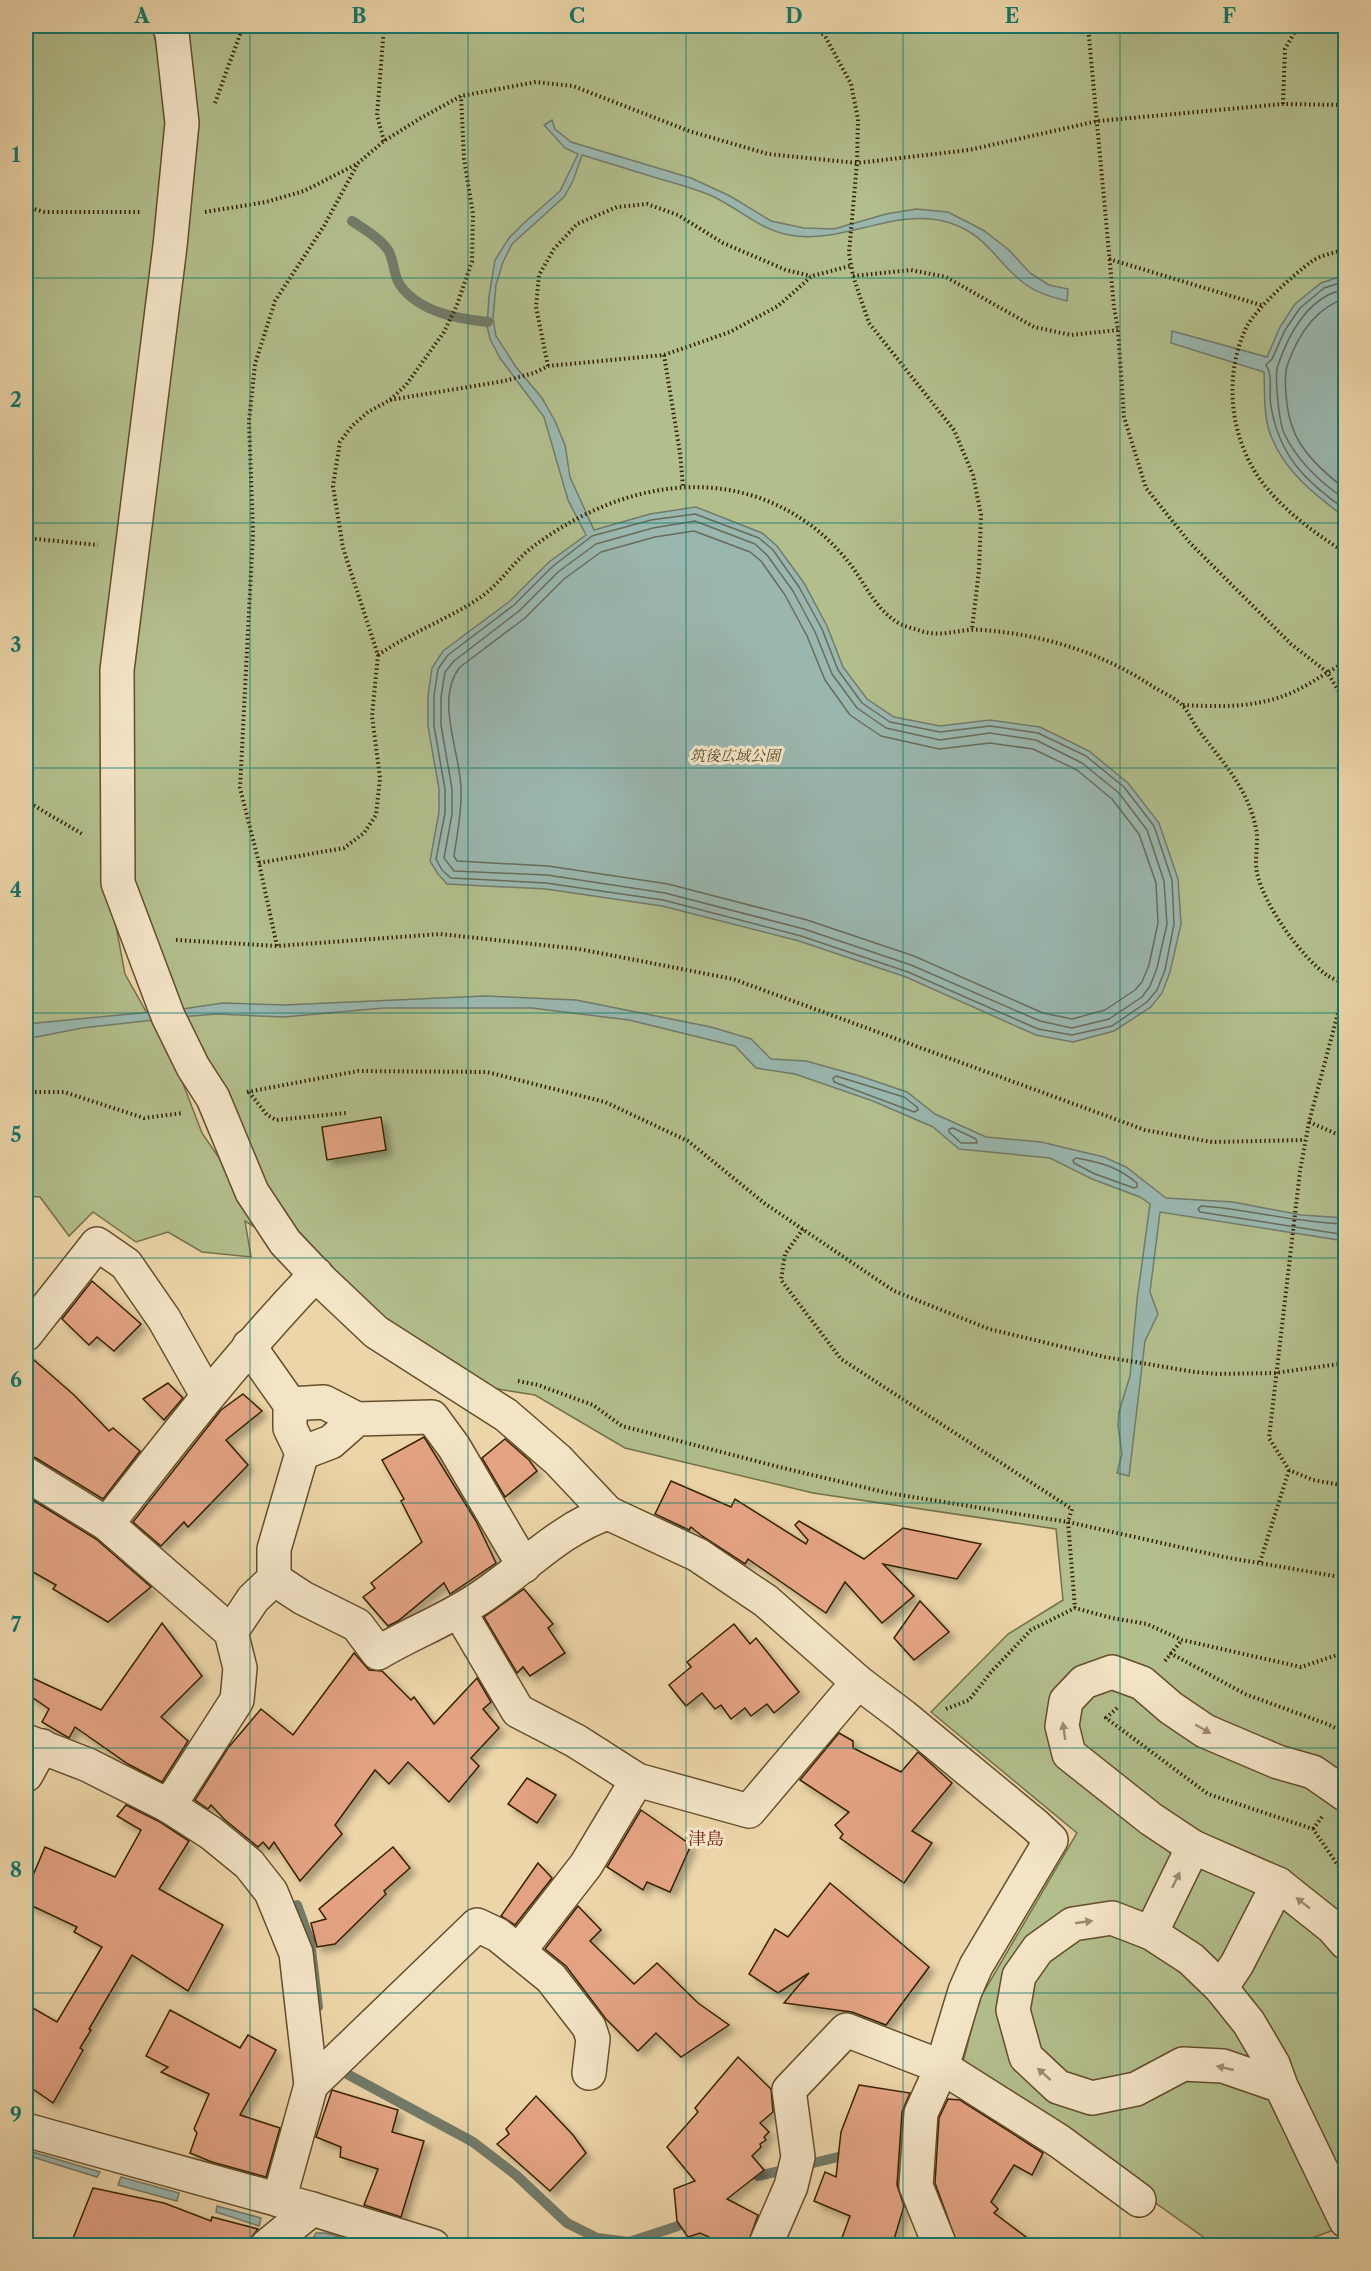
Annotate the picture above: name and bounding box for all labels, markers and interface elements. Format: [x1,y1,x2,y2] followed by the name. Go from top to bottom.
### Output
[133,4,150,28] text: A
[352,4,367,28] text: B
[569,4,585,28] text: C
[785,4,803,28] text: D
[1005,4,1019,28] text: E
[1222,4,1236,28] text: F
[12,143,21,167] text: 1
[10,388,22,412] text: 2
[10,633,22,657] text: 3
[690,746,783,765] park label: 筑後広域公園
[10,878,22,902] text: 4
[10,1123,22,1147] text: 5
[10,1368,22,1392] text: 6
[11,1613,22,1637] text: 7
[1060,1721,1069,1740] one-way arrow
[1195,1724,1212,1734] one-way arrow
[688,1828,724,1850] district label: 津島
[10,1858,22,1882] text: 8
[1172,1872,1181,1889] one-way arrow
[1296,1897,1311,1909] one-way arrow
[1074,1918,1093,1927] one-way arrow
[1216,2063,1234,2073] one-way arrow
[1037,2067,1052,2081] one-way arrow
[10,2103,22,2127] text: 9

